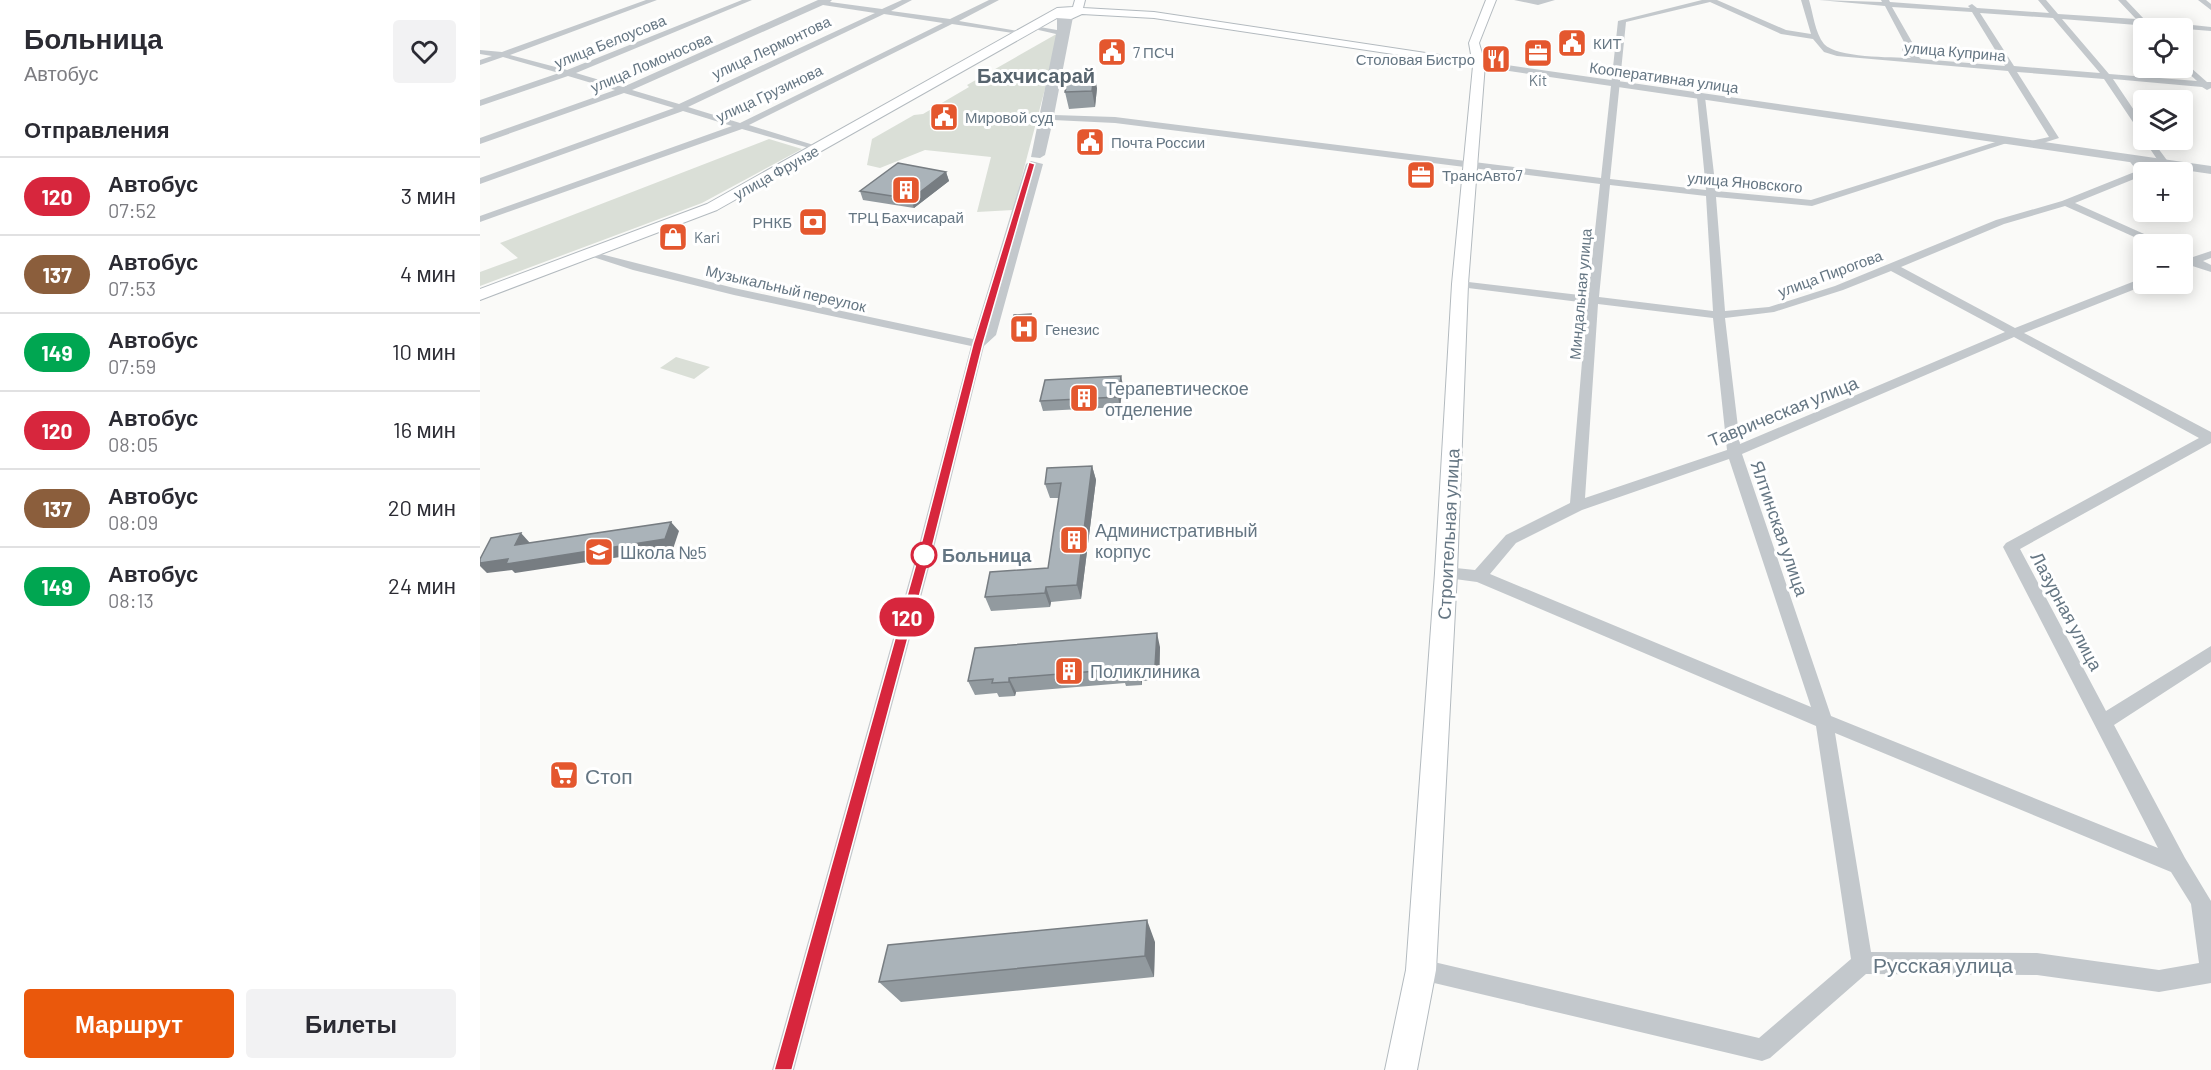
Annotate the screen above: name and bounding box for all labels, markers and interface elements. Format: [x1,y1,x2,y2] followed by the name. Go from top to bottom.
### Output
[552,10,669,72] street label: улица Белоусова
[709,11,834,82] street label: улица Лермонтова
[2133,18,2193,294] map controls
[2133,18,2193,78] button: locate
[393,20,456,83] button: heart
[24,21,163,55] text: Больница
[1556,27,1588,59] public building icon: КИТ
[588,28,715,96] street label: улица Ломоносова
[1593,34,1622,52] place label: КИТ
[1096,36,1128,68] public building icon: 7 ПСЧ
[1522,37,1554,69] office icon: Kit
[1903,38,2007,64] street label: улица Куприна
[1133,43,1174,61] place label: 7 ПСЧ
[1480,43,1512,75] restaurant icon: Столовая Бистро
[1356,50,1475,68] place label: Столовая Бистро
[1588,58,1740,96] street label: Кооперативная улица
[713,60,826,126] street label: улица Грузинова
[24,61,98,85] text: Автобус
[977,63,1095,87] district label: Бахчисарай
[1529,71,1547,89] place label: Kit
[2133,90,2193,150] button: layers
[928,101,960,133] public building icon: Мировой суд
[965,108,1054,126] place label: Мировой суд
[24,116,170,142] text: Отправления
[1074,126,1106,158] public building icon: Почта России
[1111,133,1205,151] place label: Почта России
[730,141,822,203] street label: улица Фрунзе
[1405,159,1437,191] office icon: ТрансАвто7
[2133,162,2193,222] button: +
[1442,166,1523,184] place label: ТрансАвто7
[1687,168,1803,196] street label: улица Яновского
[108,170,198,196] text: Автобус
[890,174,922,206] building icon: ТРЦ Бахчисарай
[401,182,456,208] text: 3 мин
[41,184,73,209] text: 120
[108,198,157,222] text: 07:52
[797,206,829,238] bank icon: РНКБ
[848,208,964,226] place label: ТРЦ Бахчисарай
[753,213,792,231] place label: РНКБ
[657,221,689,253] shop icon: Kari
[1565,227,1595,360] street label: Миндальная улица
[694,228,720,246] place label: Kari
[2133,234,2193,294] button: −
[1775,246,1885,300] street label: улица Пирогова
[108,248,198,274] text: Автобус
[400,260,456,286] text: 4 мин
[704,261,868,315] street label: Музыкальный переулок
[42,262,72,287] text: 137
[108,276,156,300] text: 07:53
[1008,313,1040,345] hospital icon: Генезис
[1045,320,1100,338] place label: Генезис
[108,326,198,352] text: Автобус
[392,338,456,364] text: 10 мин
[41,340,73,365] text: 149
[108,354,156,378] text: 07:59
[1705,371,1862,451] street label: Таврическая улица
[1105,377,1249,420] place label: Терапевтическое отделение
[1068,382,1100,414] building icon: Терапевтическое отделение
[108,404,198,430] text: Автобус
[393,416,456,442] text: 16 мин
[41,418,73,443] text: 120
[108,432,158,456] text: 08:05
[1433,447,1464,620] street label: Строительная улица
[1747,457,1814,600] street label: Ялтинская улица
[108,482,198,508] text: Автобус
[388,494,456,520] text: 20 мин
[42,496,72,521] text: 137
[108,510,158,534] text: 08:09
[1095,519,1258,562] place label: Административный корпус
[1058,524,1090,556] building icon: Административный корпус
[583,536,615,568] school or university icon: Школа №5
[620,541,707,563] place label: Школа №5
[911,542,937,568] marker: Больница
[942,544,1032,566] place label: Больница
[2026,548,2108,675] street label: Лазурная улица
[108,560,198,586] text: Автобус
[388,572,456,598] text: 24 мин
[41,574,73,599] text: 149
[108,588,154,612] text: 08:13
[872,598,942,636] line badge: 120
[891,605,923,630] text: 120
[1053,655,1085,687] building icon: Поликлиника
[1090,660,1201,682] place label: Поликлиника
[548,759,580,791] supermarket icon: Стоп
[585,763,633,788] place label: Стоп
[1873,952,2013,977] street label: Русская улица
[24,989,234,1058] button: Маршрут
[246,989,456,1058] button: Билеты

